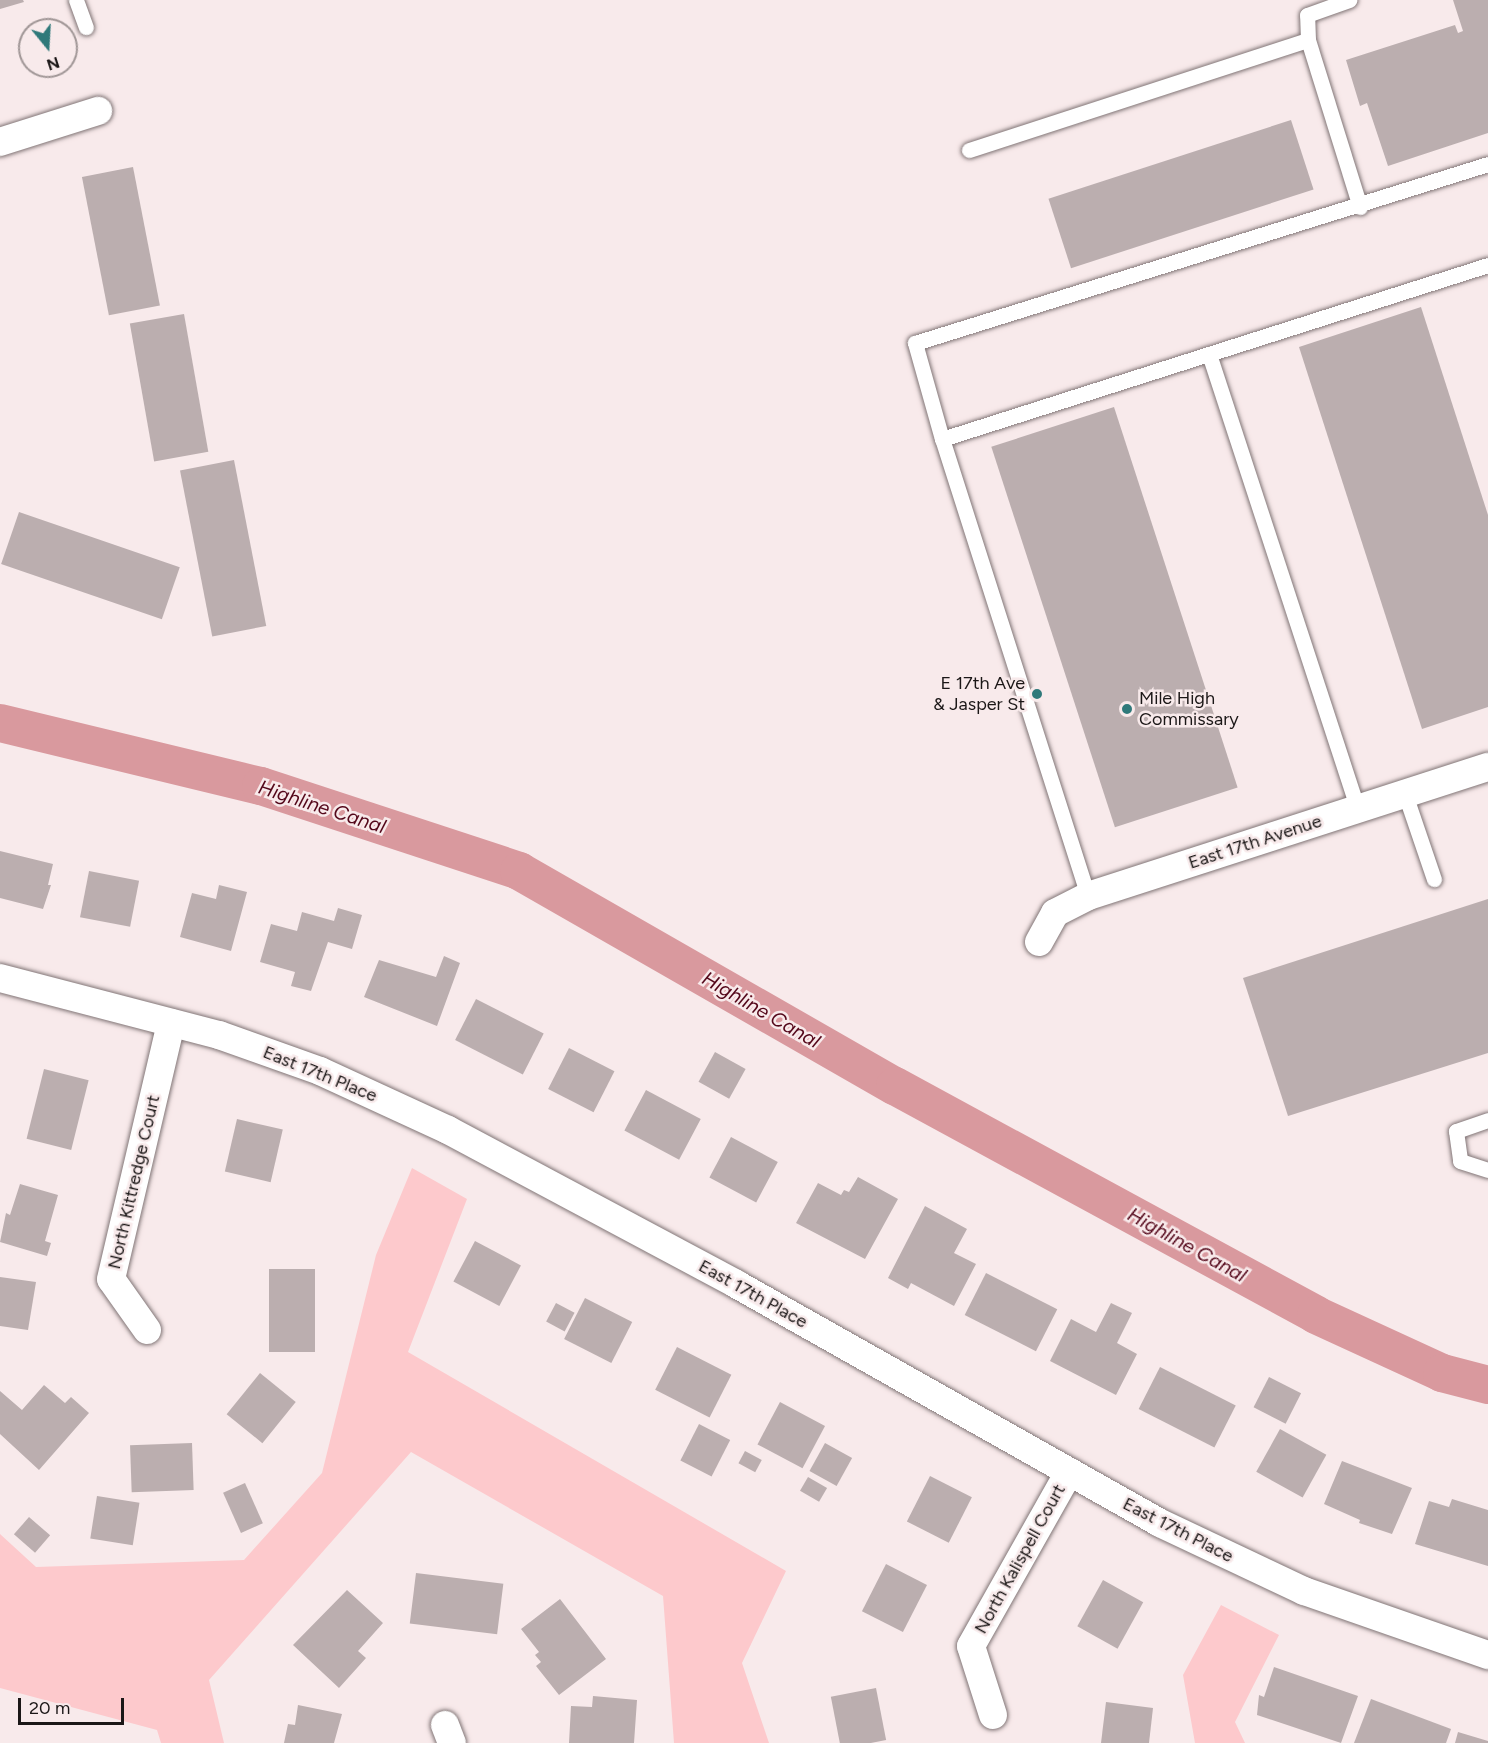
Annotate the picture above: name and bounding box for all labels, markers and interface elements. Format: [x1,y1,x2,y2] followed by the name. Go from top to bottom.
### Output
[18,18,78,78] north arrow
[44,53,62,75] text: N
[933,673,1025,716] place label: E 17th Ave & Jasper St
[1030,687,1044,701] marker: E 17th Ave & Jasper St
[1139,688,1239,730] place label: Mile High Commissary
[1120,702,1134,716] marker: Mile High Commissary
[255,775,389,839] water label: Highline Canal
[1186,810,1324,874] street label: East 17th Avenue
[698,967,824,1053] water label: Highline Canal
[260,1041,380,1107] street label: East 17th Place
[103,1093,165,1271] street label: North Kittredge Court
[1123,1202,1251,1288] water label: Highline Canal
[695,1255,811,1333] street label: East 17th Place
[970,1481,1070,1637] street label: North Kalispell Court
[1119,1493,1237,1567] street label: East 17th Place
[21,1686,128,1724] scale bar
[29,1697,70,1719] text: 20 m

